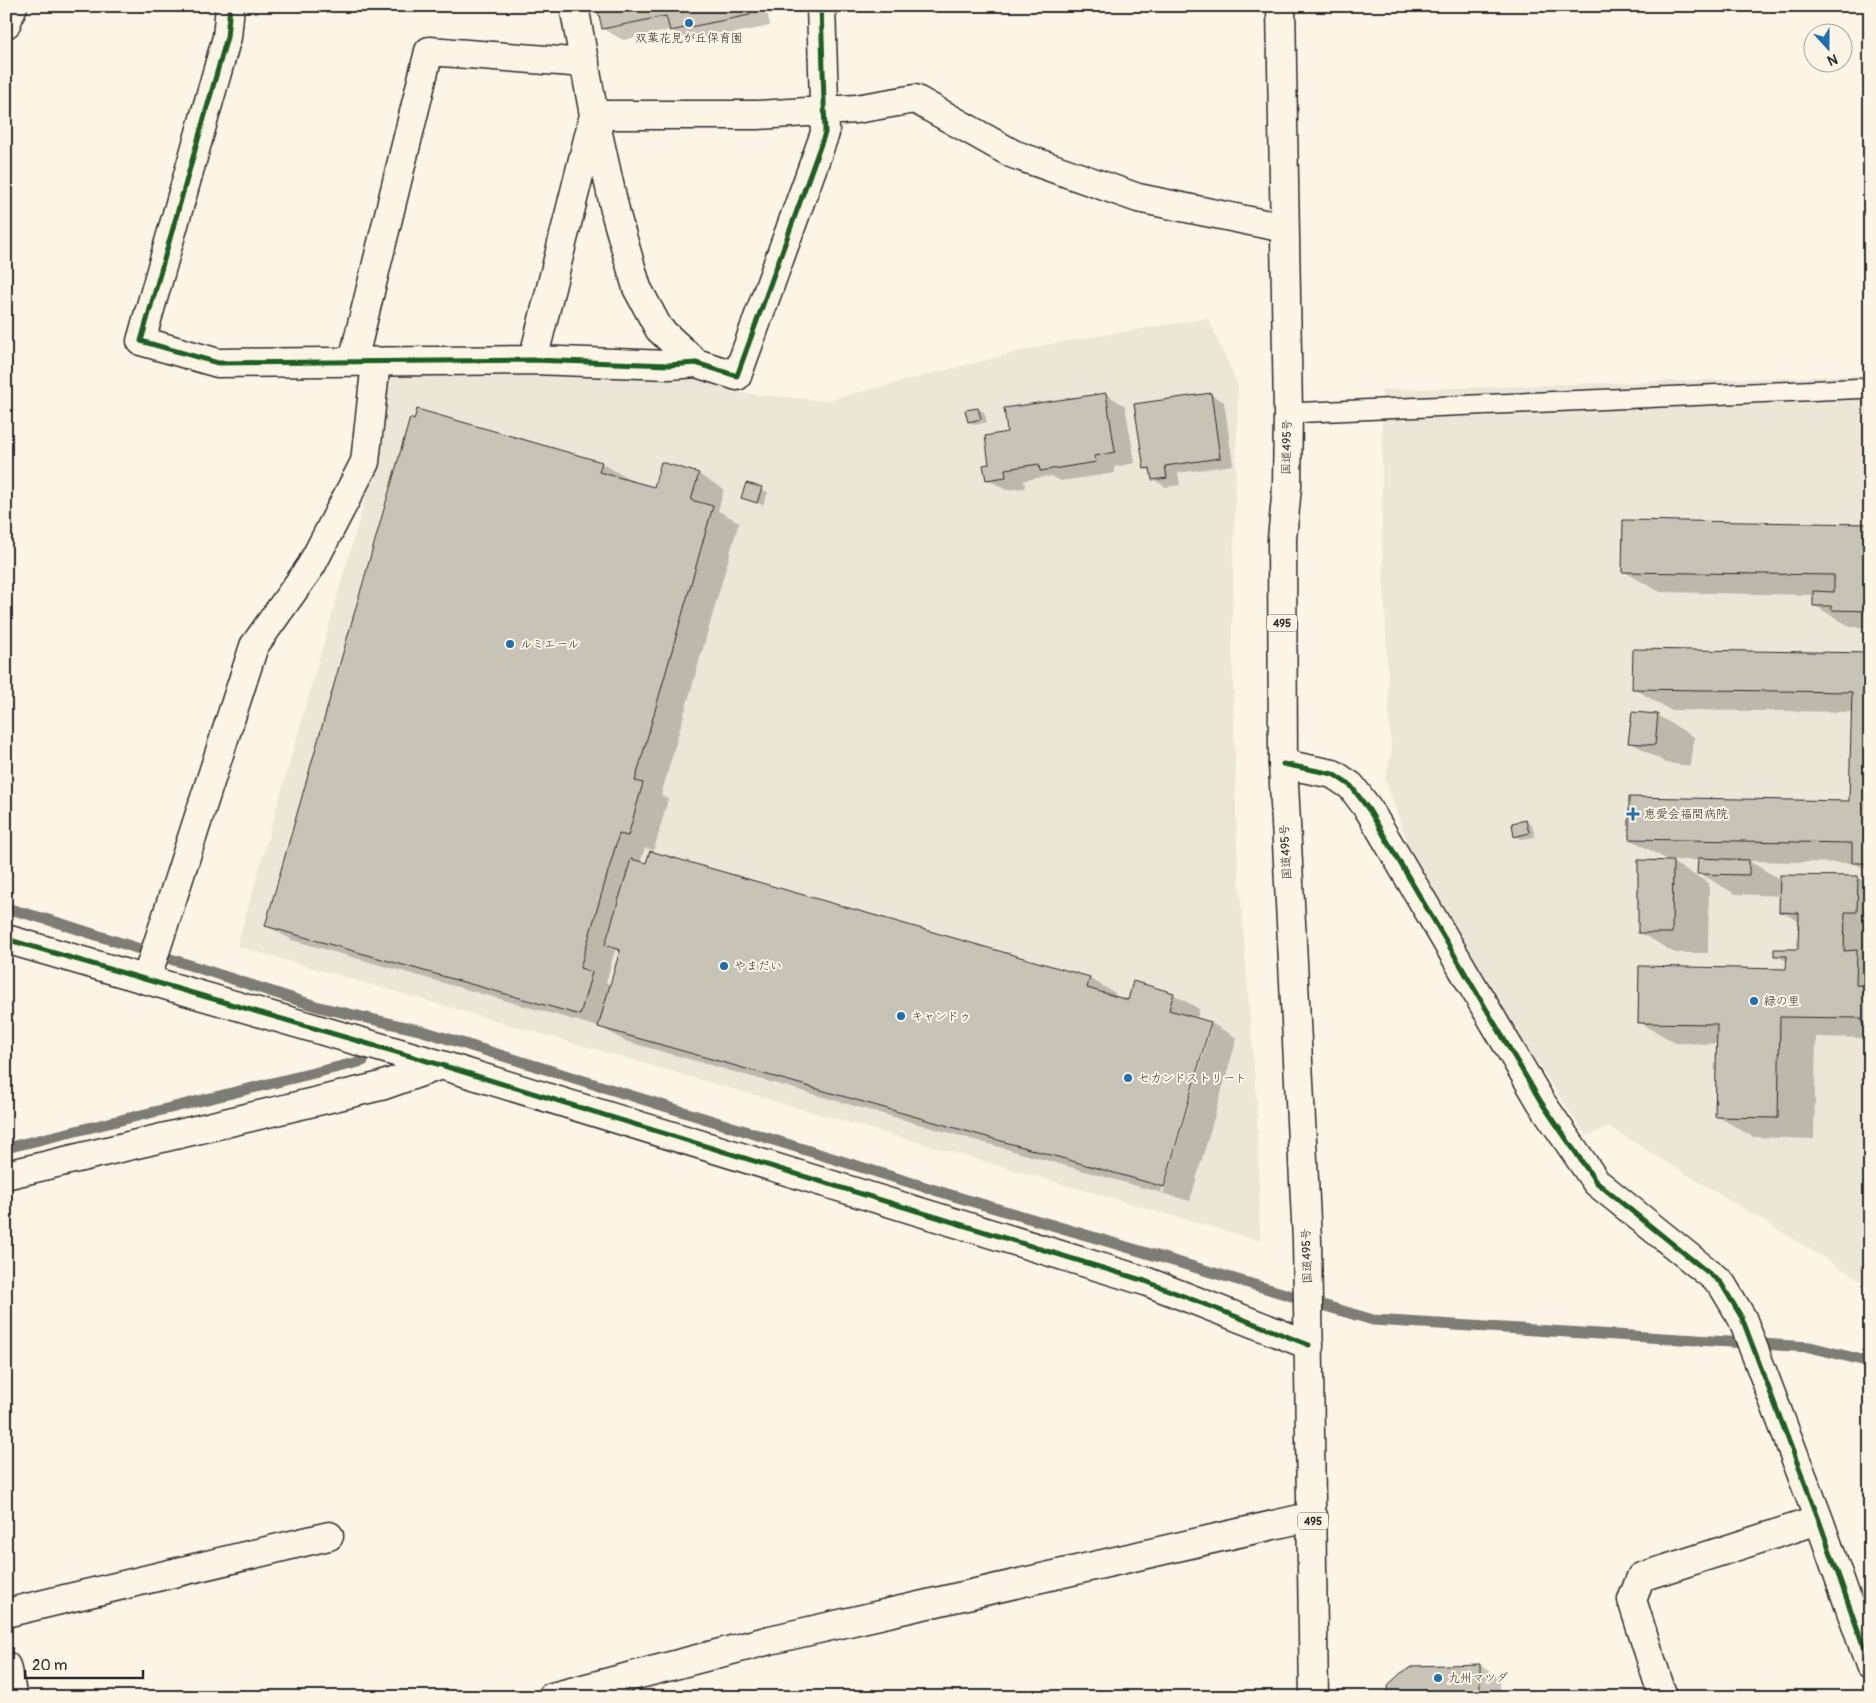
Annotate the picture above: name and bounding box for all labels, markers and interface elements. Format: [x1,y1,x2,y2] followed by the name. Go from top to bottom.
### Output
[683,17,695,29] marker: 双葉花見が丘保育園
[1804,22,1854,72] north arrow
[635,31,743,46] place label: 双葉花見が丘保育園
[1825,50,1840,69] text: N
[1279,419,1295,475] street label: 国道495号
[1267,614,1297,632] road number: 495
[520,637,579,652] place label: ルミエール
[504,638,516,650] marker: ルミエール
[1626,807,1640,821] marker: 恵愛会福間病院
[1644,807,1728,822] place label: 恵愛会福間病院
[1277,824,1295,880] street label: 国道495号
[734,959,782,974] place label: やまだい
[718,960,730,972] marker: やまだい
[1764,994,1800,1009] place label: 緑の里
[1748,995,1760,1007] marker: 緑の里
[911,1009,971,1024] place label: キャンドゥ
[895,1010,907,1022] marker: キャンドゥ
[1138,1071,1247,1086] place label: セカンドストリート
[1122,1072,1134,1084] marker: セカンドストリート
[1299,1228,1315,1284] street label: 国道495号
[1298,1512,1328,1530] road number: 495
[25,1648,142,1680] scale bar
[32,1656,67,1675] text: 20 m
[1448,1671,1508,1686] place label: 九州マツダ
[1432,1672,1444,1684] marker: 九州マツダ

